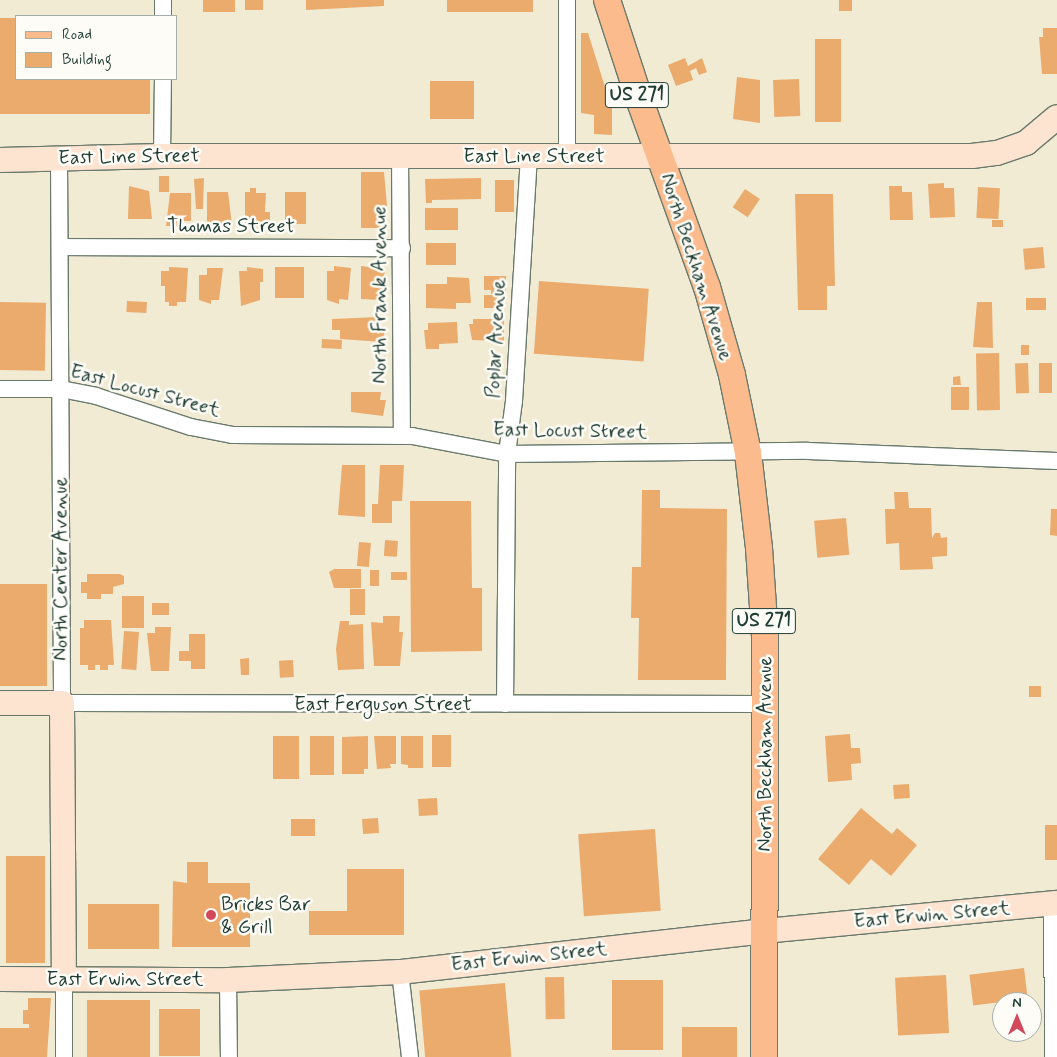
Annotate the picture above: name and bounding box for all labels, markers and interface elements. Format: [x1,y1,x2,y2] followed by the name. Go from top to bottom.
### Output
[15,15,178,80] legend
[62,25,92,45] text: Road
[62,50,112,70] text: Building
[604,78,670,112] road number: US 271
[59,144,199,170] street label: East Line Street
[464,144,604,168] street label: East Line Street
[654,168,738,366] street label: North Beckham Avenue
[368,208,392,382] street label: North Frank Avenue
[168,214,294,238] street label: Thomas Street
[481,280,511,398] street label: Poplar Avenue
[67,359,223,423] street label: East Locust Street
[493,418,647,444] street label: East Locust Street
[49,478,73,660] street label: North Center Avenue
[732,604,796,638] road number: US 271
[753,654,777,854] street label: North Beckham Avenue
[295,692,471,716] street label: East Ferguson Street
[221,892,310,939] place label: Bricks Bar & Grill
[853,896,1011,934] street label: East Erwin Street
[205,909,217,921] marker: Bricks Bar & Grill
[450,937,608,977] street label: East Erwin Street
[47,967,203,991] street label: East Erwin Street
[992,992,1042,1042] north arrow
[1012,994,1022,1012] text: N

